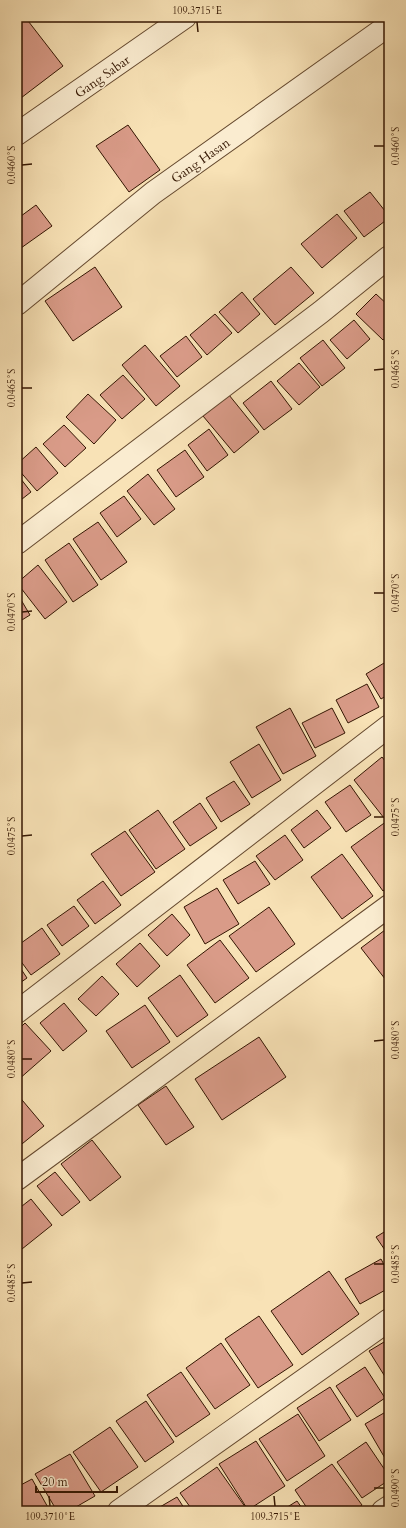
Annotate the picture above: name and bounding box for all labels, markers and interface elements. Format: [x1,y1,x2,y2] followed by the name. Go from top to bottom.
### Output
[172,4,222,18] text: 109.3715°E
[71,51,134,102] street label: Gang Sabar
[389,127,403,165] text: 0.0460°S
[168,134,234,188] street label: Gang Hasan
[5,146,19,184] text: 0.0460°S
[389,350,403,388] text: 0.0465°S
[5,369,19,407] text: 0.0465°S
[389,574,403,612] text: 0.0470°S
[5,593,19,631] text: 0.0470°S
[389,798,403,836] text: 0.0475°S
[5,817,19,855] text: 0.0475°S
[389,1021,403,1059] text: 0.0480°S
[5,1040,19,1078] text: 0.0480°S
[389,1245,403,1283] text: 0.0485°S
[5,1264,19,1302] text: 0.0485°S
[36,1468,117,1494] scale bar
[389,1469,403,1507] text: 0.0490°S
[42,1474,69,1490] text: 20 m
[25,1510,75,1524] text: 109.3710°E
[250,1510,300,1524] text: 109.3715°E

